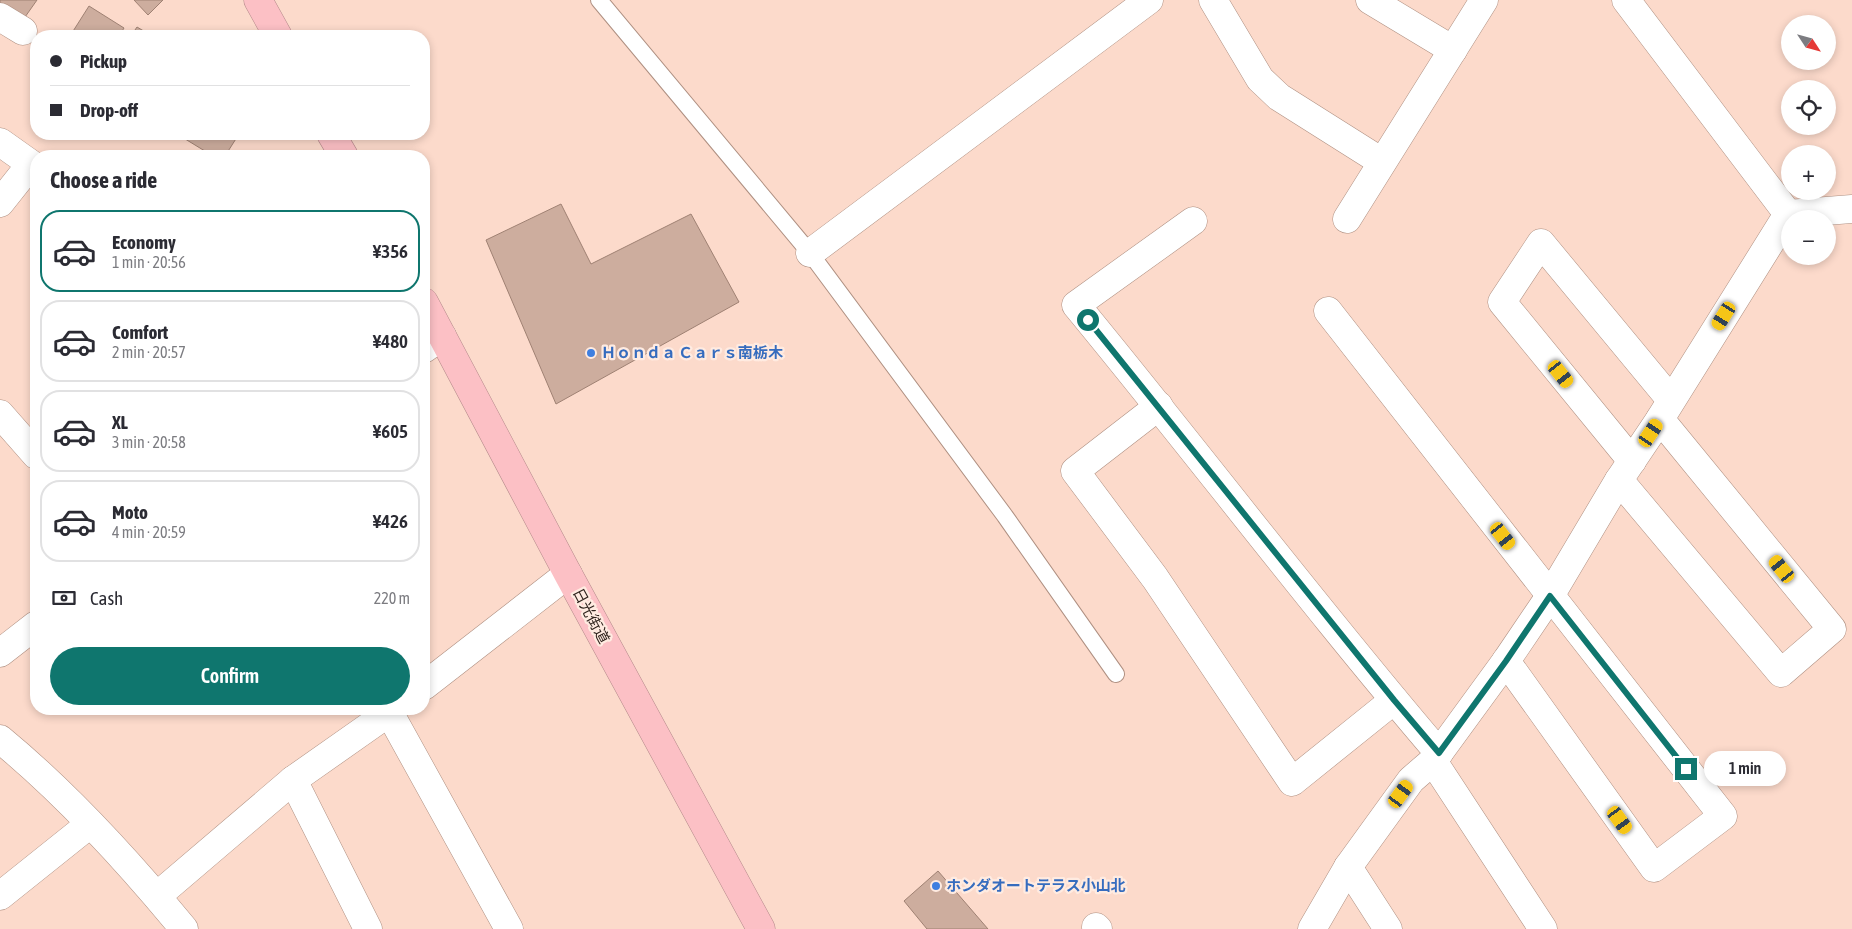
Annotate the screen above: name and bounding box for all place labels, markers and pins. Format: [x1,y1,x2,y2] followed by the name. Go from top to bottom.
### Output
[601,344,783,361] place label: Ｈｏｎｄａ Ｃａｒｓ南栃木
[585,347,597,359] marker: Ｈｏｎｄａ Ｃａｒｓ南栃木
[946,877,1126,894] place label: ホンダオートテラス小山北
[930,880,942,892] marker: ホンダオートテラス小山北

